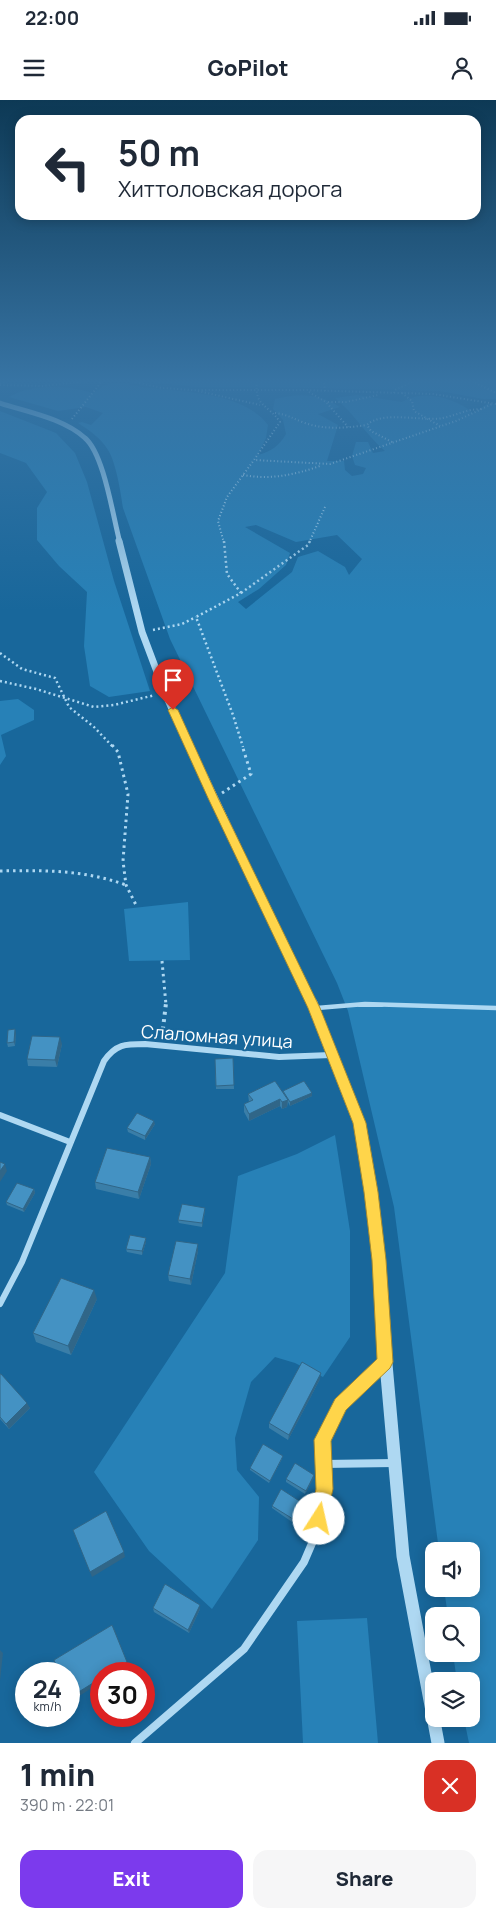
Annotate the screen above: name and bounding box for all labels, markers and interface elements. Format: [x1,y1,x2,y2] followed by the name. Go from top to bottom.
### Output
[25,5,79,31] text: 22:00
[208,53,288,83] text: GoPilot
[20,54,48,82] icon: menu
[448,54,476,82] icon: person
[118,129,200,177] text: 50 m
[35,135,100,200] icon: left
[118,174,342,204] text: Хиттоловская дорога
[152,659,194,710] pin
[159,666,187,694] icon: arrive
[140,1019,294,1053] street label: Слаломная улица
[292,1492,344,1544] position arrow
[425,1542,480,1727] map controls
[425,1542,480,1597] button: sound
[425,1607,480,1662] button: search
[90,1662,155,1727] speed limit sign: 30
[33,1671,62,1706] text: 24
[425,1672,480,1727] button: layers
[34,1698,61,1715] text: km/h
[20,1754,95,1795] text: 1 min
[424,1760,476,1812] button: close
[20,1794,114,1816] text: 390 m · 22:01
[20,1850,243,1908] button: Exit
[253,1850,476,1908] button: Share

